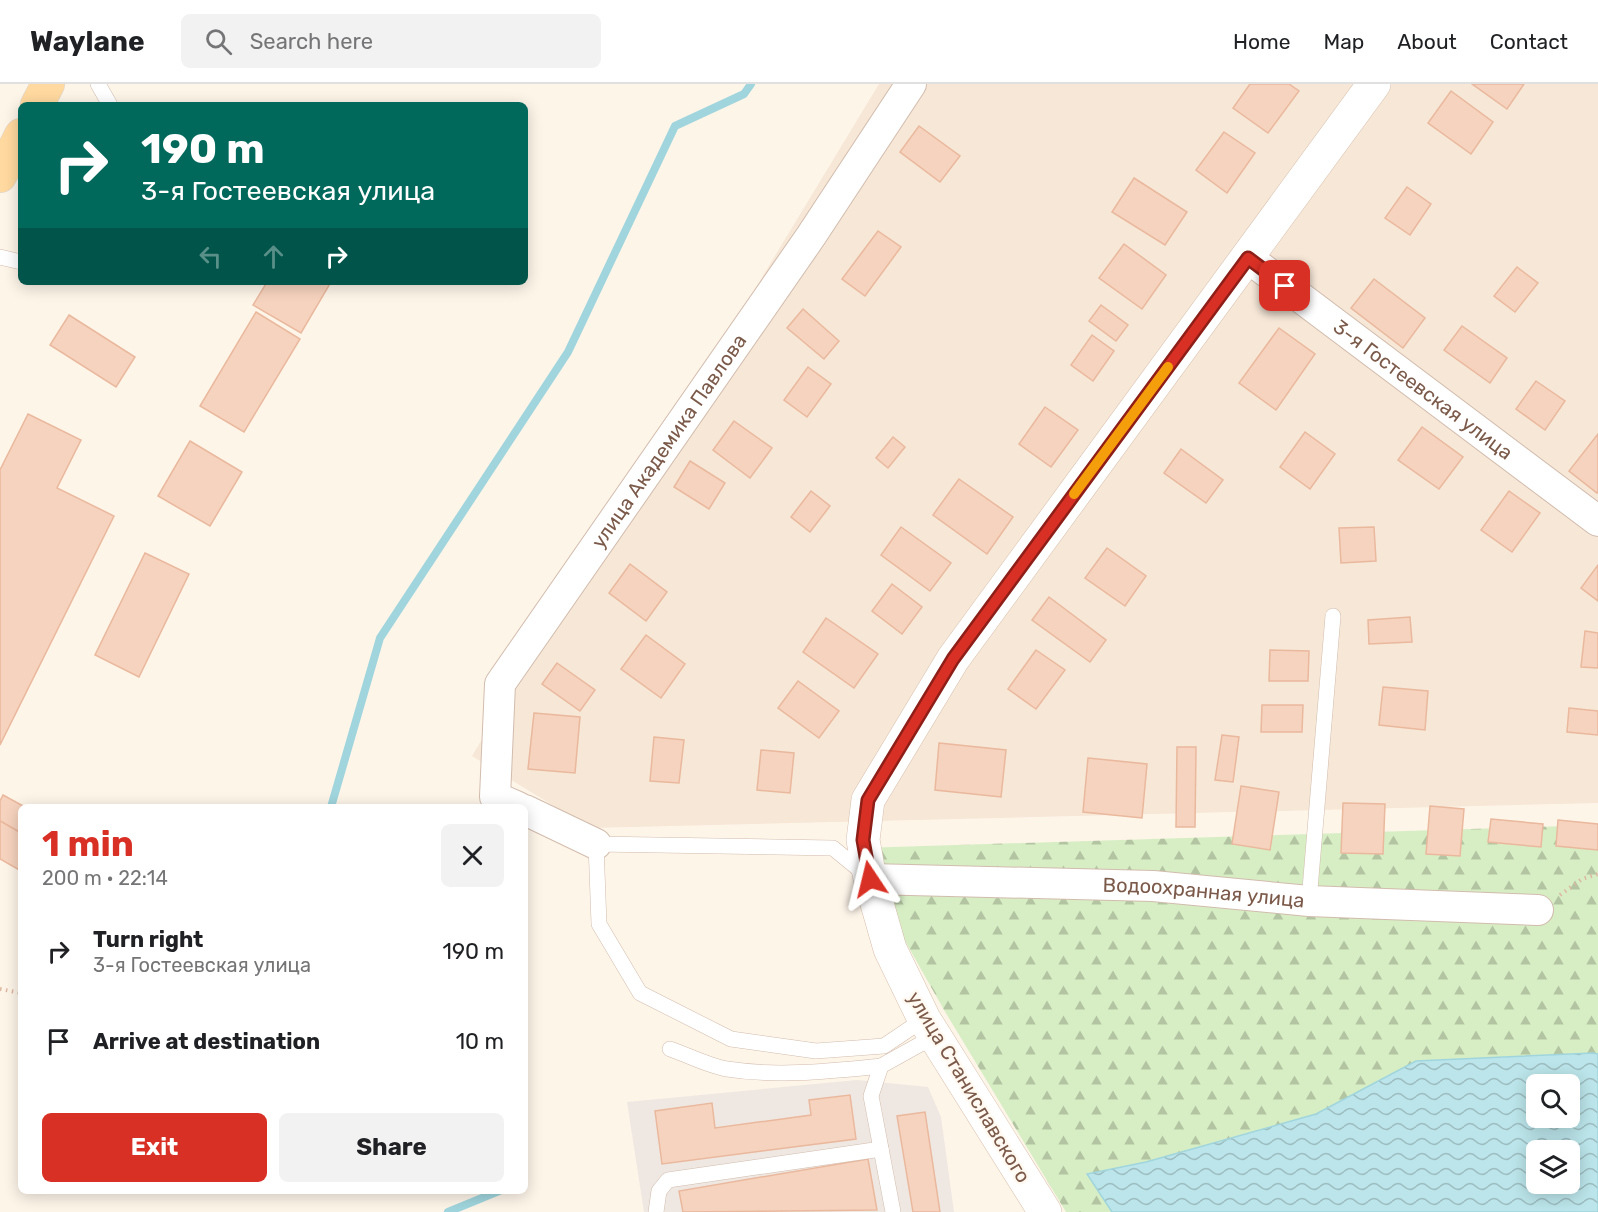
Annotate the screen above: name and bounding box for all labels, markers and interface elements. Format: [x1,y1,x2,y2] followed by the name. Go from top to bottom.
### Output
[181,14,601,68] search box
[30,25,145,58] text: Waylane
[202,25,235,58] icon: search
[250,28,373,55] text: Search here
[1233,29,1290,54] text: Home
[1323,29,1364,54] text: Map
[1397,29,1457,54] text: About
[1490,29,1568,54] text: Contact
[141,124,265,174] text: 190 m
[42,126,120,204] icon: right
[141,175,435,207] text: 3-я Гостеевская улица
[194,240,227,273] icon: left
[257,240,290,273] icon: ahead
[320,240,353,273] icon: right
[1259,260,1310,311] pin
[1268,269,1301,302] icon: arrive
[1329,314,1517,465] street label: 3-я Гостеевская улица
[586,329,751,553] street label: улица Академика Павлова
[42,822,134,865] text: 1 min
[441,824,504,887] button: close
[838,847,902,911] position arrow
[42,866,168,890] text: 200 m · 22:14
[1102,873,1306,913] street label: Водоохранная улица
[93,926,203,953] text: Turn right
[42,935,75,968] icon: right
[443,938,504,965] text: 190 m
[93,953,311,977] text: 3-я Гостеевская улица
[902,987,1036,1187] street label: улица Станиславского
[42,1025,75,1058] icon: arrive
[93,1028,320,1055] text: Arrive at destination
[456,1028,504,1055] text: 10 m
[1526,1074,1580,1194] map controls
[1526,1074,1580,1128] button: search
[42,1113,267,1182] button: Exit
[279,1113,504,1182] button: Share
[1526,1140,1580,1194] button: layers

